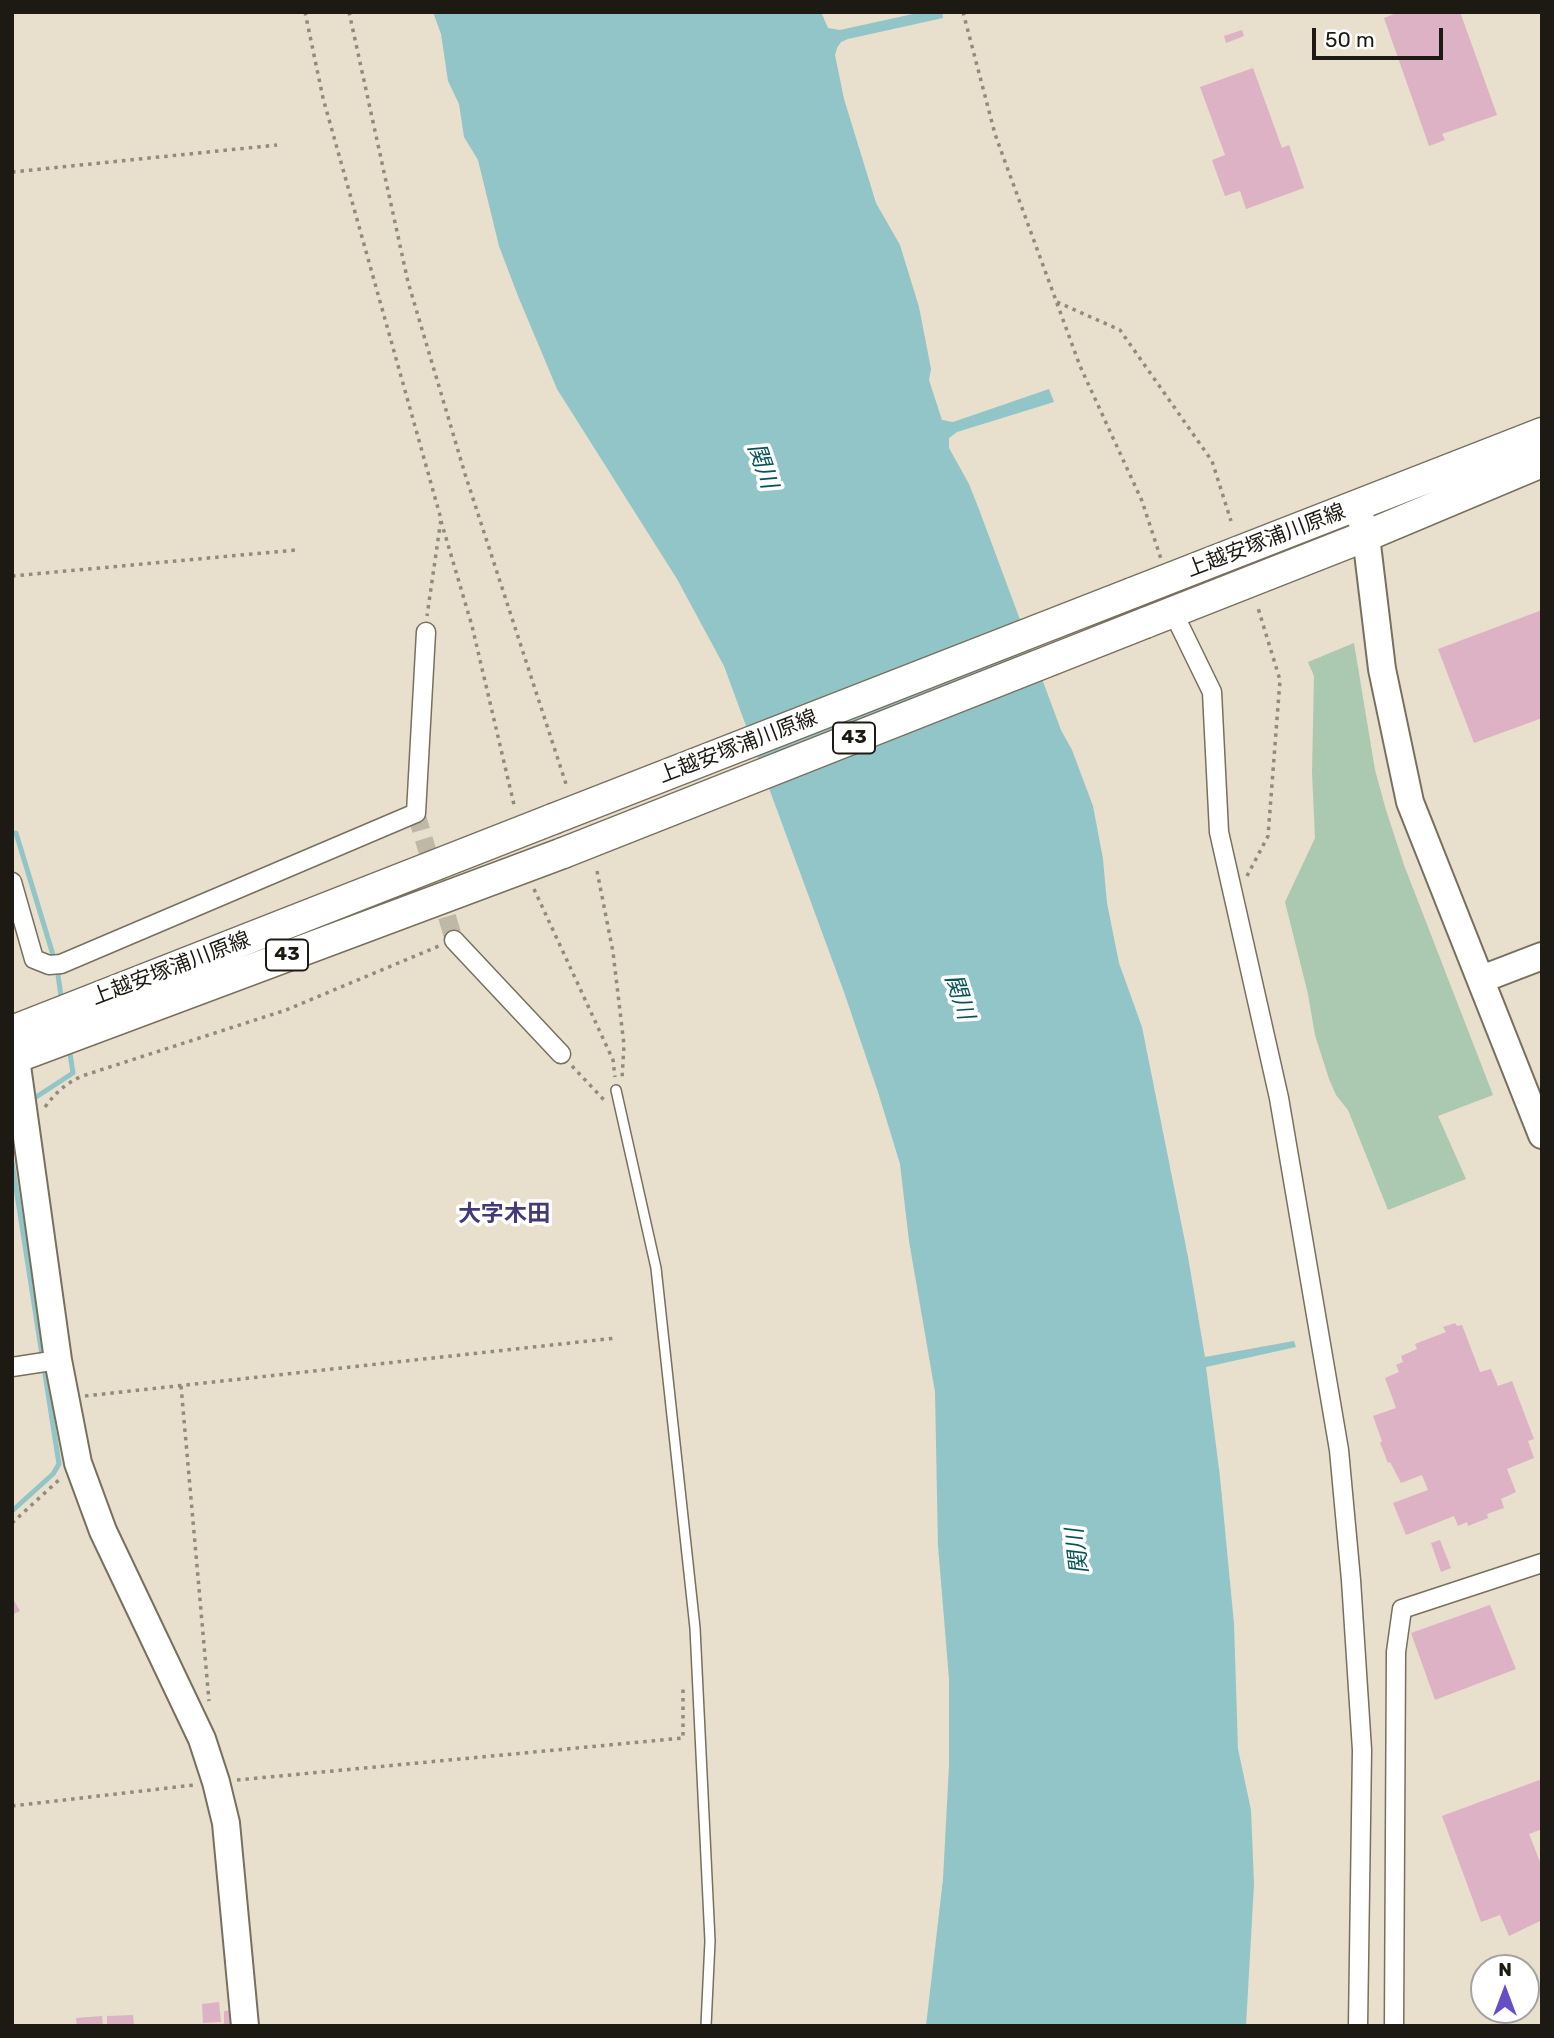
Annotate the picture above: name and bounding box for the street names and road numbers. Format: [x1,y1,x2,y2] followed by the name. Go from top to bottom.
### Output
[1183,499,1349,583] street label: 上越安塚浦川原線
[655,705,821,789] street label: 上越安塚浦川原線
[833,722,875,754] road number: 43
[88,927,254,1011] street label: 上越安塚浦川原線
[266,939,308,970] road number: 43

